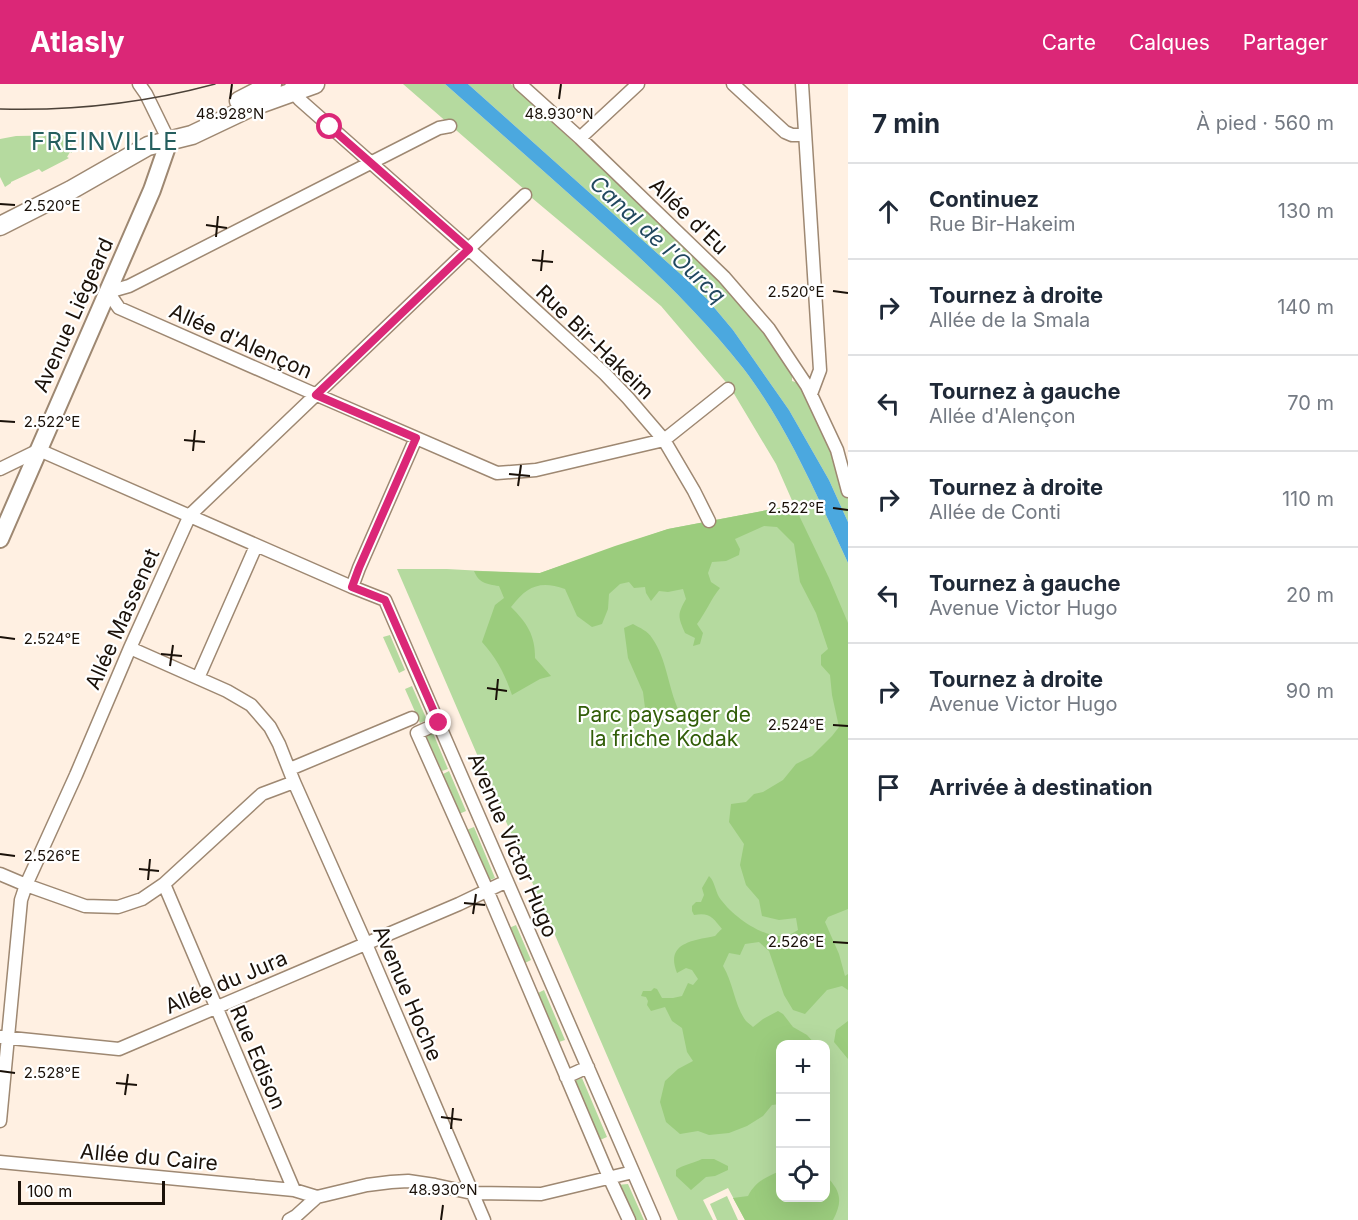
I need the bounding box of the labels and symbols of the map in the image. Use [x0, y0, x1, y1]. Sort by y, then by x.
text: 48.928°N [196, 104, 264, 123]
text: 48.930°N [524, 104, 594, 123]
route start [316, 113, 342, 139]
district label: FREINVILLE [31, 127, 179, 156]
water label: Canal de l'Ourcq [585, 170, 731, 308]
street label: Allée d'Eu [645, 173, 733, 259]
text: 2.520°E [24, 196, 80, 215]
street label: Avenue Liégeard [28, 234, 118, 396]
street label: Rue Bir-Hakeim [531, 280, 659, 404]
text: 2.520°E [768, 282, 824, 301]
street label: Allée d'Alençon [166, 298, 316, 384]
text: 2.522°E [24, 412, 80, 431]
text: 2.522°E [768, 498, 824, 517]
street label: Allée Massenet [80, 544, 164, 693]
text: 2.524°E [24, 629, 80, 648]
park label: Parc paysager de la friche Kodak [577, 702, 751, 751]
route end [425, 709, 451, 735]
text: 2.524°E [768, 715, 824, 734]
street label: Avenue Victor Hugo [463, 749, 563, 941]
text: 2.526°E [24, 846, 80, 865]
street label: Avenue Hoche [368, 922, 448, 1064]
text: 2.526°E [768, 932, 824, 951]
street label: Allée du Jura [161, 945, 291, 1019]
street label: Rue Edison [225, 1001, 291, 1113]
text: 2.528°E [24, 1063, 80, 1082]
street label: Allée du Caire [79, 1139, 219, 1175]
scale bar [18, 1178, 165, 1206]
text: 48.930°N [408, 1180, 478, 1199]

